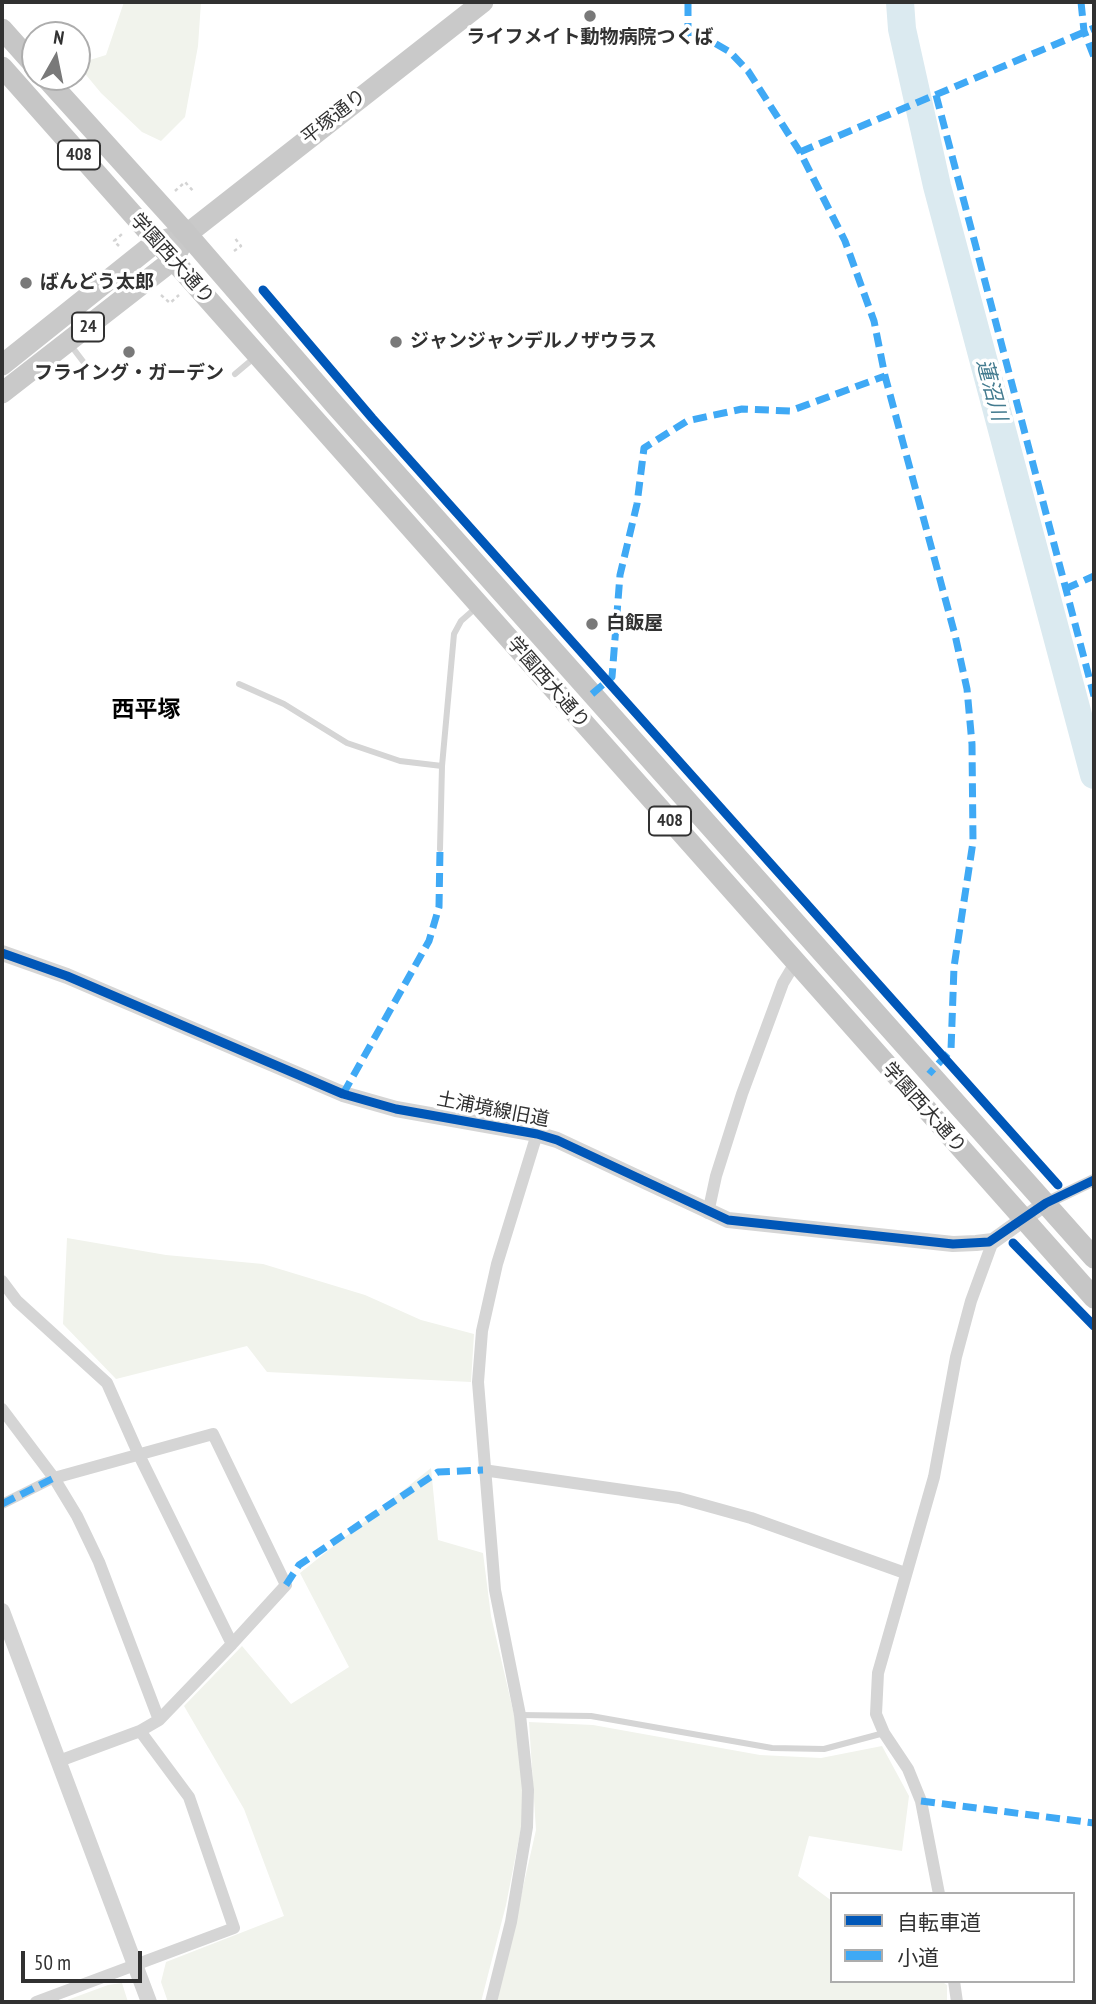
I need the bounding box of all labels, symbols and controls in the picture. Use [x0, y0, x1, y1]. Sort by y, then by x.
marker: ライフメイト動物病院つくば [582, 8, 598, 24]
north arrow [21, 21, 91, 91]
text: N [52, 25, 66, 50]
place label: ライフメイト動物病院つくば [467, 27, 713, 49]
street label: 平塚通り [297, 85, 371, 149]
road number: 408 [58, 140, 100, 170]
street label: 学園西大通り [125, 209, 219, 309]
place label: ばんどう太郎 [40, 272, 154, 294]
marker: ばんどう太郎 [18, 275, 34, 291]
road number: 24 [72, 312, 104, 342]
place label: ジャンジャンデルノザウラス [410, 331, 657, 353]
marker: ジャンジャンデルノザウラス [388, 334, 404, 350]
marker: フライング・ガーデン [121, 344, 137, 360]
water label: 蓮沼川 [971, 356, 1011, 424]
place label: フライング・ガーデン [34, 363, 224, 385]
place label: 白飯屋 [606, 613, 663, 635]
marker: 白飯屋 [584, 616, 600, 632]
street label: 学園西大通り [502, 633, 594, 733]
district label: 西平塚 [112, 696, 180, 724]
road number: 408 [649, 806, 691, 836]
street label: 学園西大通り [877, 1058, 971, 1158]
street label: 土浦境線旧道 [435, 1088, 551, 1132]
legend [830, 1892, 1075, 1983]
text: 自転車道 [897, 1909, 981, 1936]
scale bar [24, 1938, 145, 1982]
text: 小道 [897, 1944, 939, 1971]
text: 50 m [34, 1949, 71, 1976]

